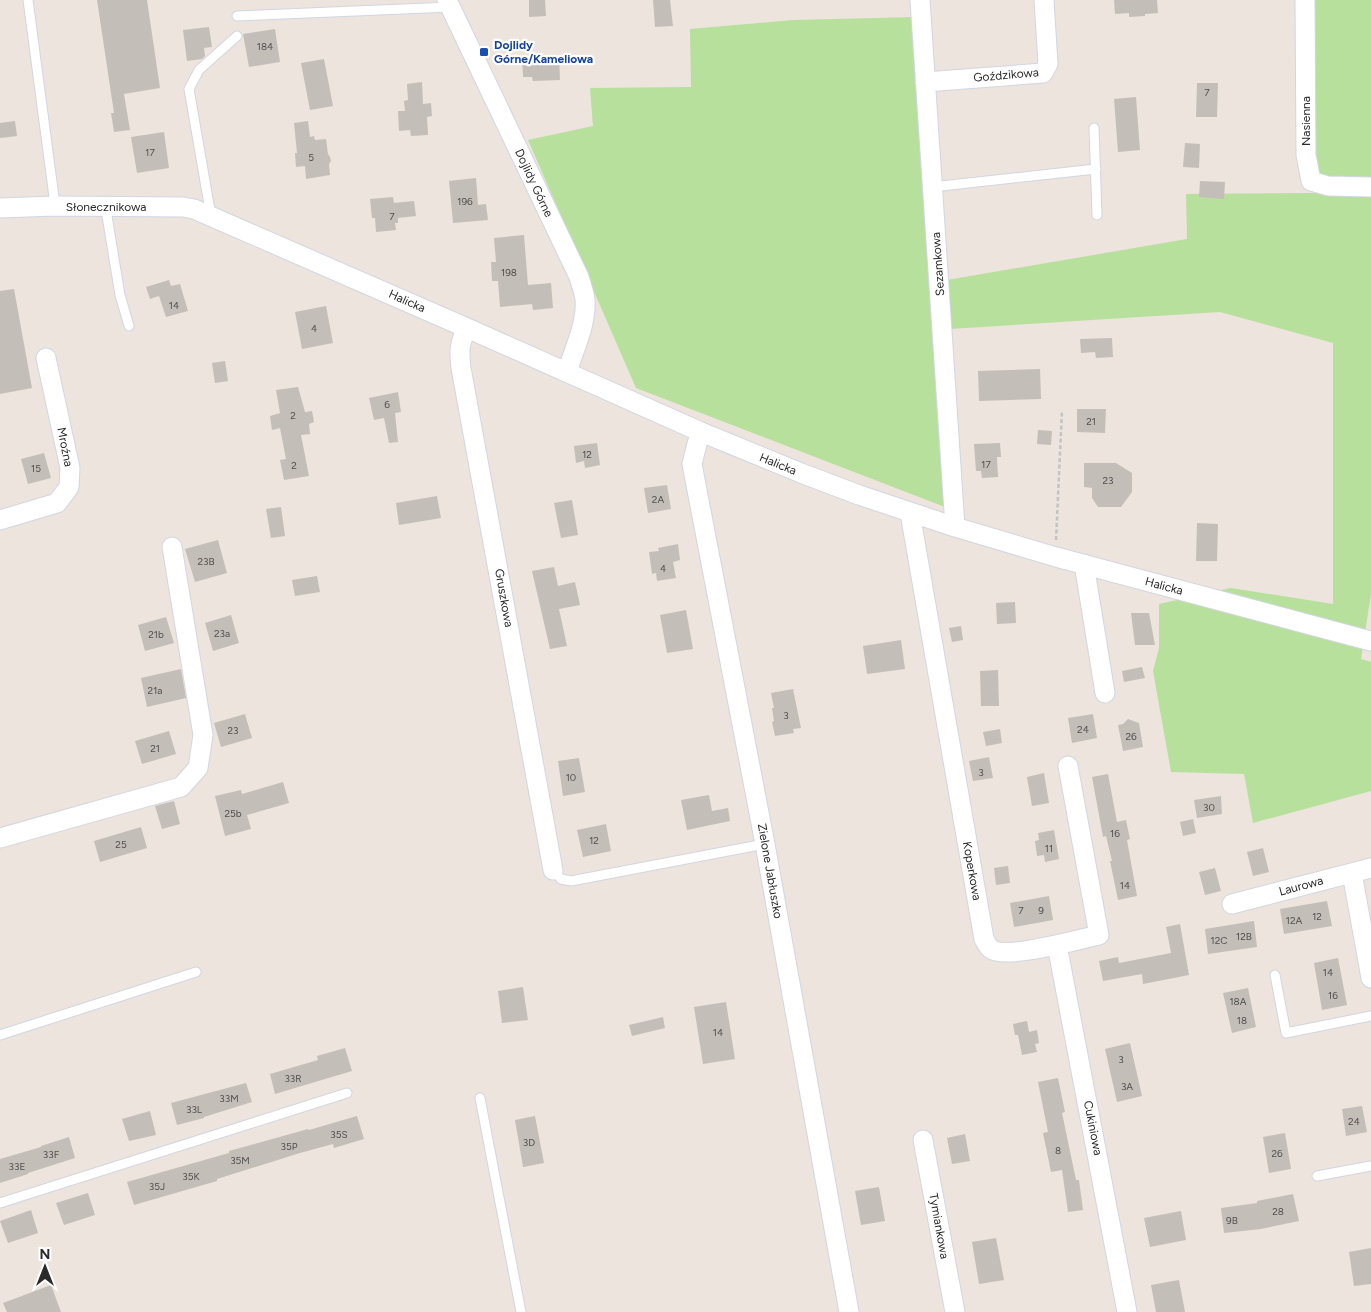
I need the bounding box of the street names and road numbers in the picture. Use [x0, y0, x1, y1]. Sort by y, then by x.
street label: Goździkowa [973, 65, 1039, 85]
street label: Nasienna [1299, 96, 1313, 146]
street label: Dojlidy Górne [512, 147, 556, 220]
street label: Słonecznikowa [66, 200, 146, 214]
street label: Sezamkowa [929, 232, 947, 296]
street label: Halicka [386, 287, 428, 315]
street label: Mroźna [54, 426, 76, 468]
street label: Halicka [757, 450, 799, 478]
street label: Gruszkowa [492, 568, 516, 628]
street label: Halicka [1143, 574, 1185, 598]
street label: Zielone Jabłuszko [755, 822, 785, 920]
street label: Koperkowa [960, 840, 984, 902]
street label: Laurowa [1277, 873, 1325, 899]
street label: Cukiniowa [1081, 1099, 1105, 1157]
street label: Tymiankowa [926, 1192, 952, 1260]

